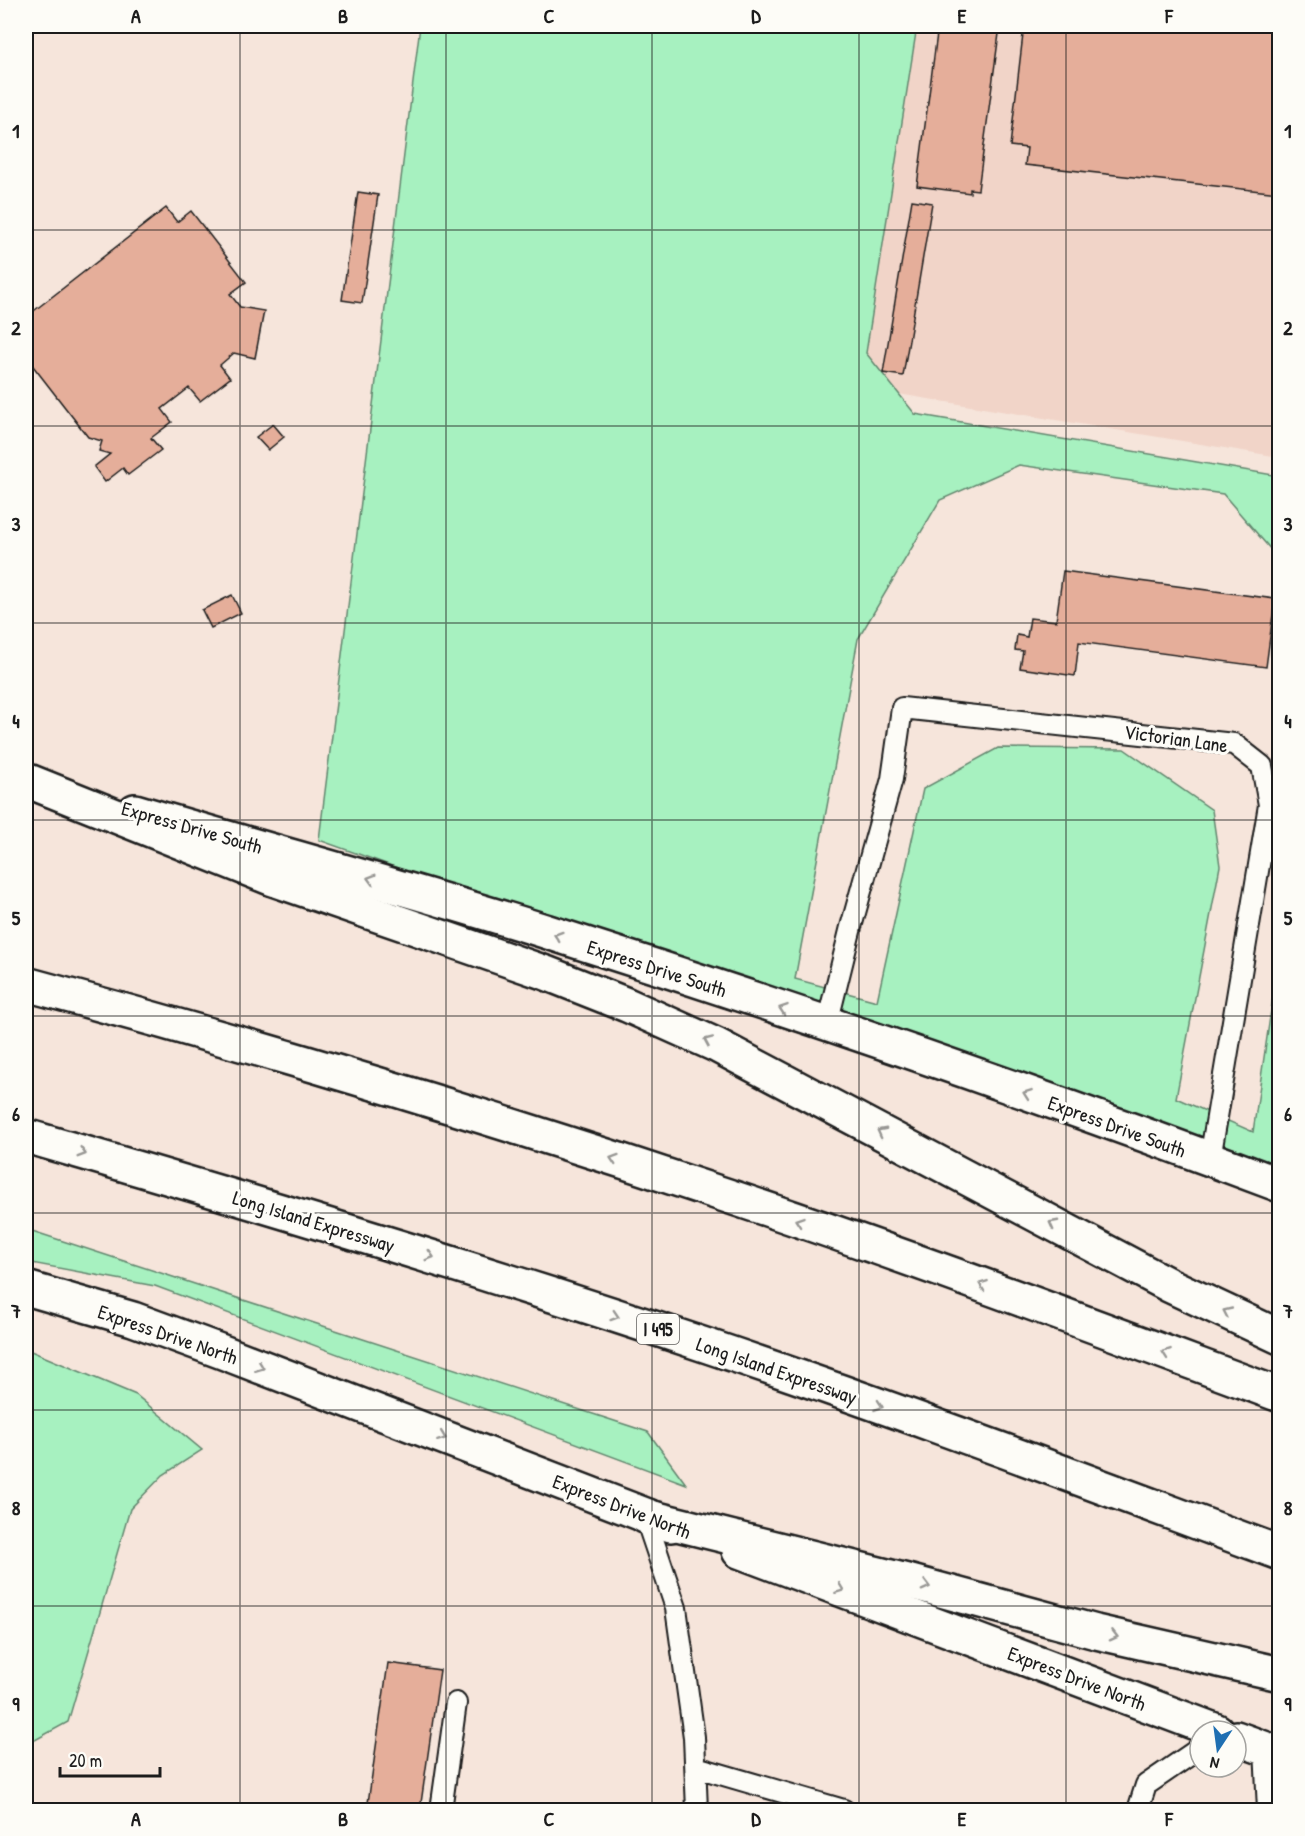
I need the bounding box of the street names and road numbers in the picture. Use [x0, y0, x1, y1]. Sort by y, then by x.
street label: Victorian Lane [1122, 717, 1230, 759]
street label: Express Drive South [119, 794, 265, 860]
street label: Express Drive South [584, 933, 730, 1003]
street label: Express Drive South [1044, 1089, 1190, 1163]
street label: Long Island Expressway [230, 1184, 398, 1258]
street label: Express Drive North [95, 1297, 241, 1371]
road number: I 495 [637, 1314, 679, 1344]
street label: Long Island Expressway [693, 1330, 861, 1410]
street label: Express Drive North [549, 1467, 695, 1545]
street label: Express Drive North [1004, 1639, 1150, 1717]

